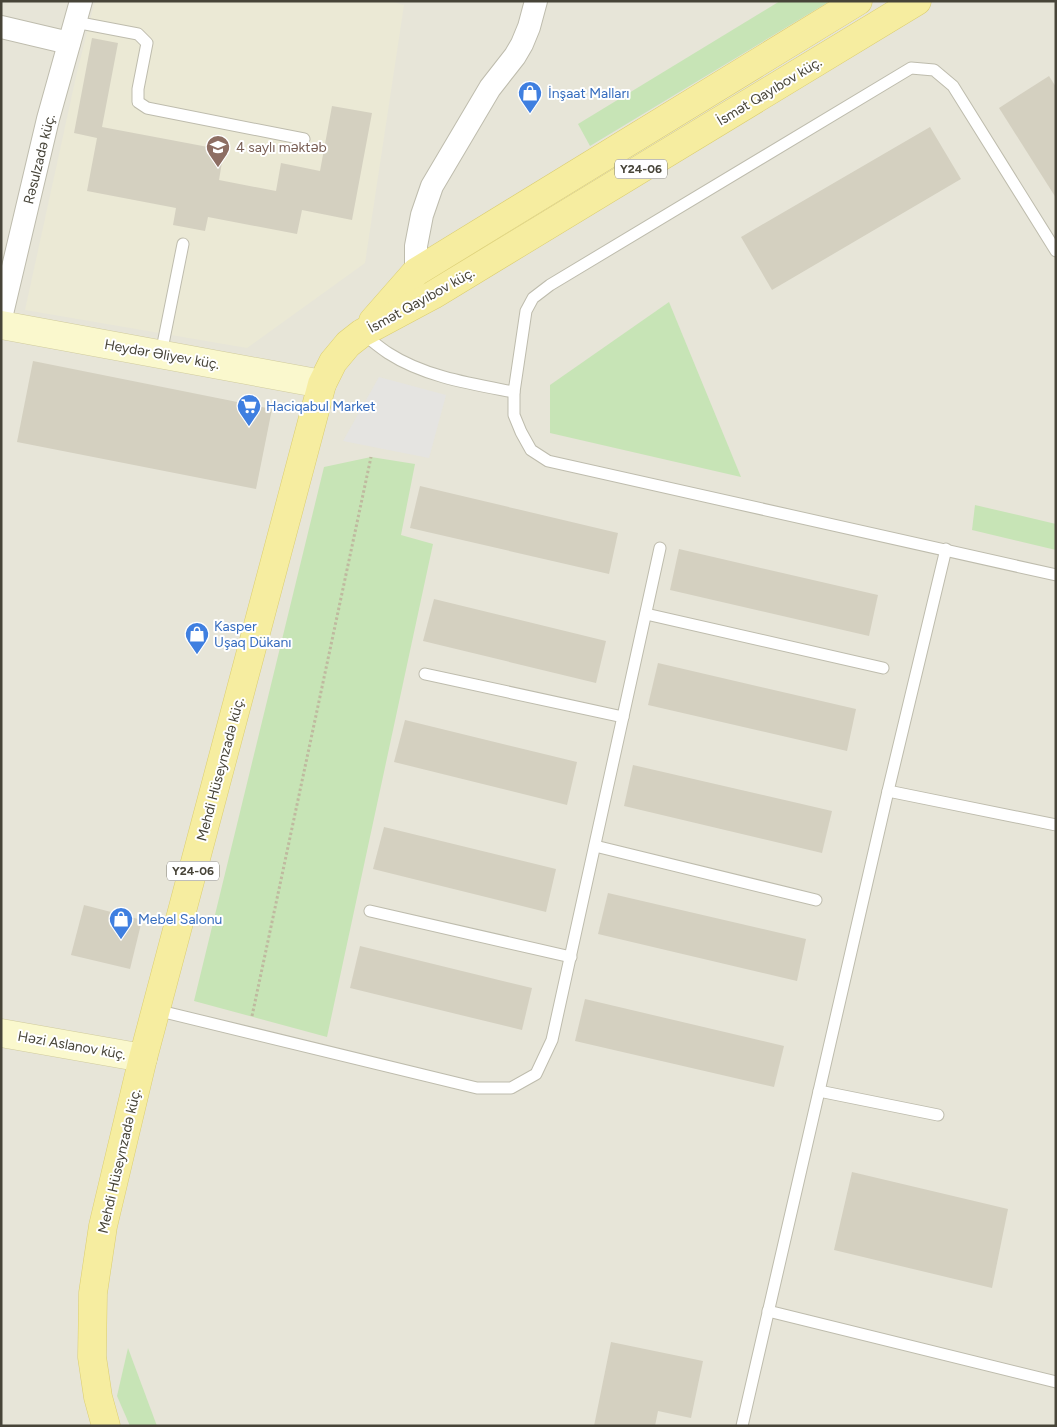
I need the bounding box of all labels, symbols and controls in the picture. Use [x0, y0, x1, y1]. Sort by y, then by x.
street label: İsmət Qayıbov küç. [714, 53, 825, 129]
shop icon: İnşaat Malları [517, 80, 543, 114]
place label: İnşaat Malları [548, 85, 629, 102]
street label: Rəsulzadə küç. [20, 112, 59, 206]
school or university icon: 4 saylı məktəb [205, 134, 231, 168]
place label: 4 saylı məktəb [236, 139, 327, 156]
road number: Y24-06 [615, 160, 667, 178]
street label: İsmət Qayıbov küç. [365, 264, 478, 337]
street label: Heydər Əliyev küç. [103, 336, 221, 373]
supermarket icon: Haciqabul Market [236, 393, 262, 427]
place label: Haciqabul Market [266, 398, 376, 415]
place label: Kasper Uşaq Dükanı [214, 618, 291, 651]
shop icon: Kasper Uşaq Dükanı [184, 621, 210, 655]
street label: Mehdi Hüseynzadə küç. [193, 695, 248, 843]
road number: Y24-06 [167, 861, 219, 880]
shop icon: Mebel Salonu [108, 906, 134, 940]
place label: Mebel Salonu [138, 911, 222, 928]
street label: Həzi Aslanov küç. [16, 1028, 127, 1063]
street label: Mehdi Hüseynzadə küç. [95, 1087, 144, 1235]

